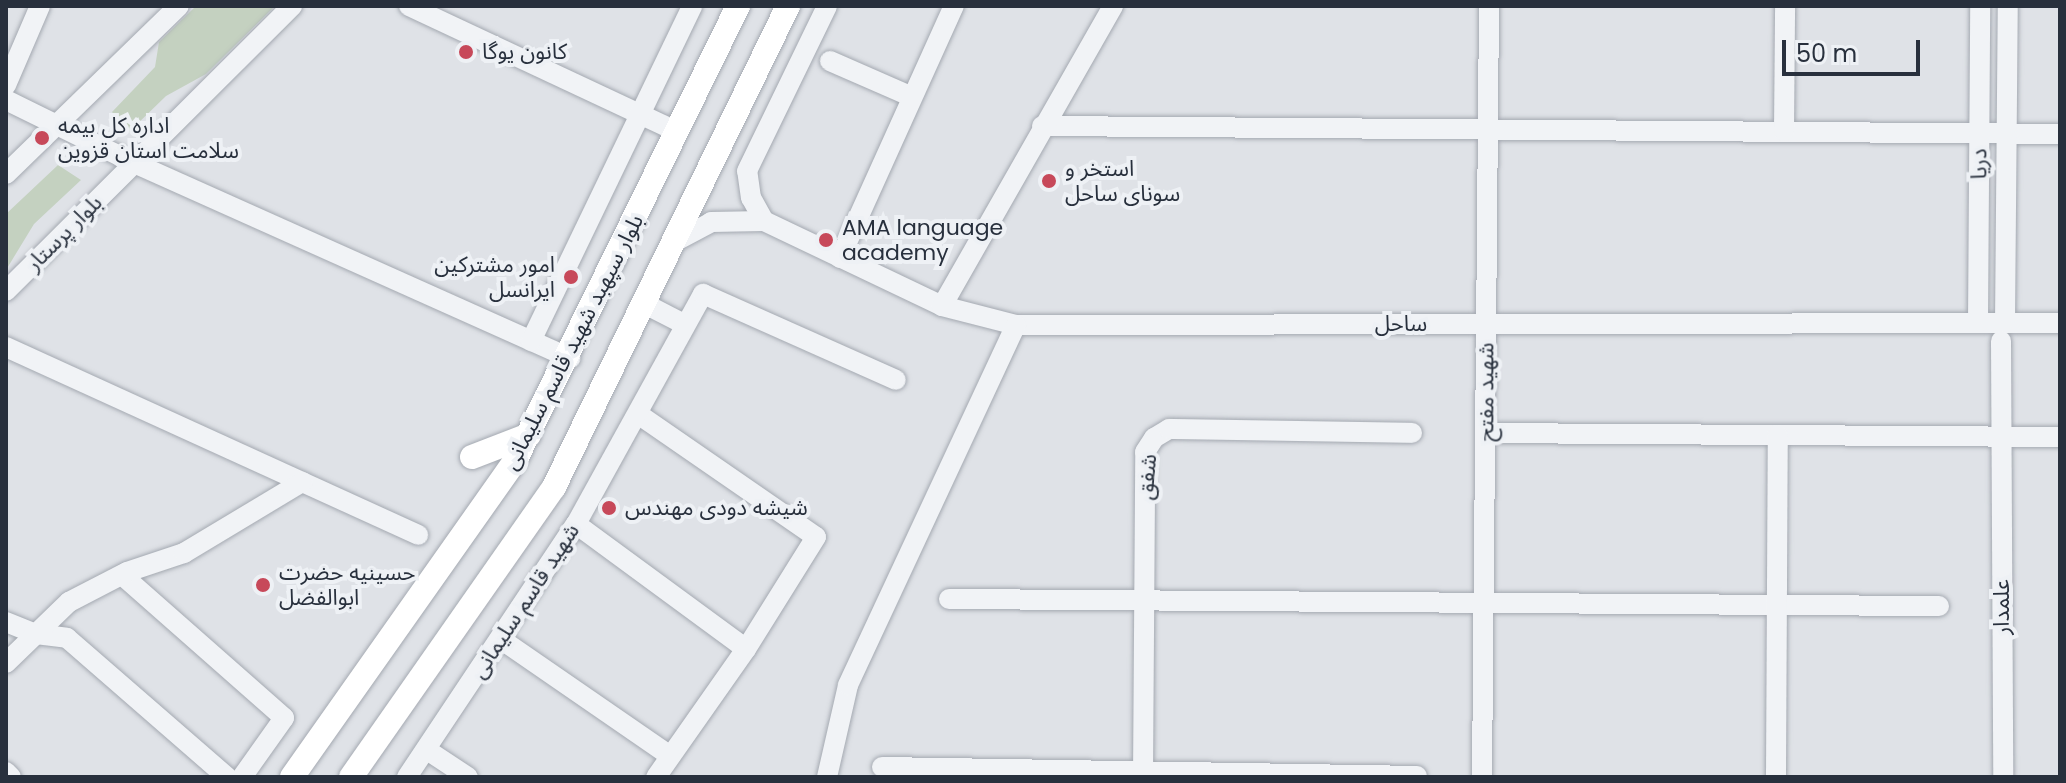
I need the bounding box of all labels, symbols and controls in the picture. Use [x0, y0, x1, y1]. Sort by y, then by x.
scale bar [1786, 24, 1924, 74]
text: 50 m [1796, 37, 1857, 70]
place label: کانون یوگا [482, 39, 567, 65]
marker: کانون یوگا [457, 43, 475, 61]
place label: اداره کل بیمه سلامت استان قزوین [58, 112, 239, 164]
marker: اداره کل بیمه سلامت استان قزوین [33, 129, 51, 147]
street label: دریا [1966, 149, 1992, 179]
place label: استخر و سونای ساحل [1065, 155, 1180, 206]
marker: استخر و سونای ساحل [1040, 172, 1058, 190]
street label: بلوار پرستار [20, 189, 108, 277]
street label: بلوار سپهبد شهید قاسم سلیمانی [497, 210, 649, 474]
place label: AMA language academy [842, 214, 1003, 266]
marker: AMA language academy [817, 231, 835, 249]
place label: امور مشترکین ایرانسل [434, 251, 555, 302]
marker: امور مشترکین ایرانسل [562, 268, 580, 286]
street label: ساحل [1375, 311, 1427, 337]
street label: شهید مفتح [1473, 342, 1499, 442]
street label: شفق [1132, 453, 1162, 501]
place label: شیشه دودی مهندس [625, 495, 808, 521]
marker: شیشه دودی مهندس [600, 499, 618, 517]
street label: شهید قاسم سلیمانی [465, 519, 585, 683]
place label: حسینیه حضرت ابوالفضل [279, 559, 416, 610]
marker: حسینیه حضرت ابوالفضل [254, 576, 272, 594]
street label: علمدار [1989, 579, 2015, 635]

